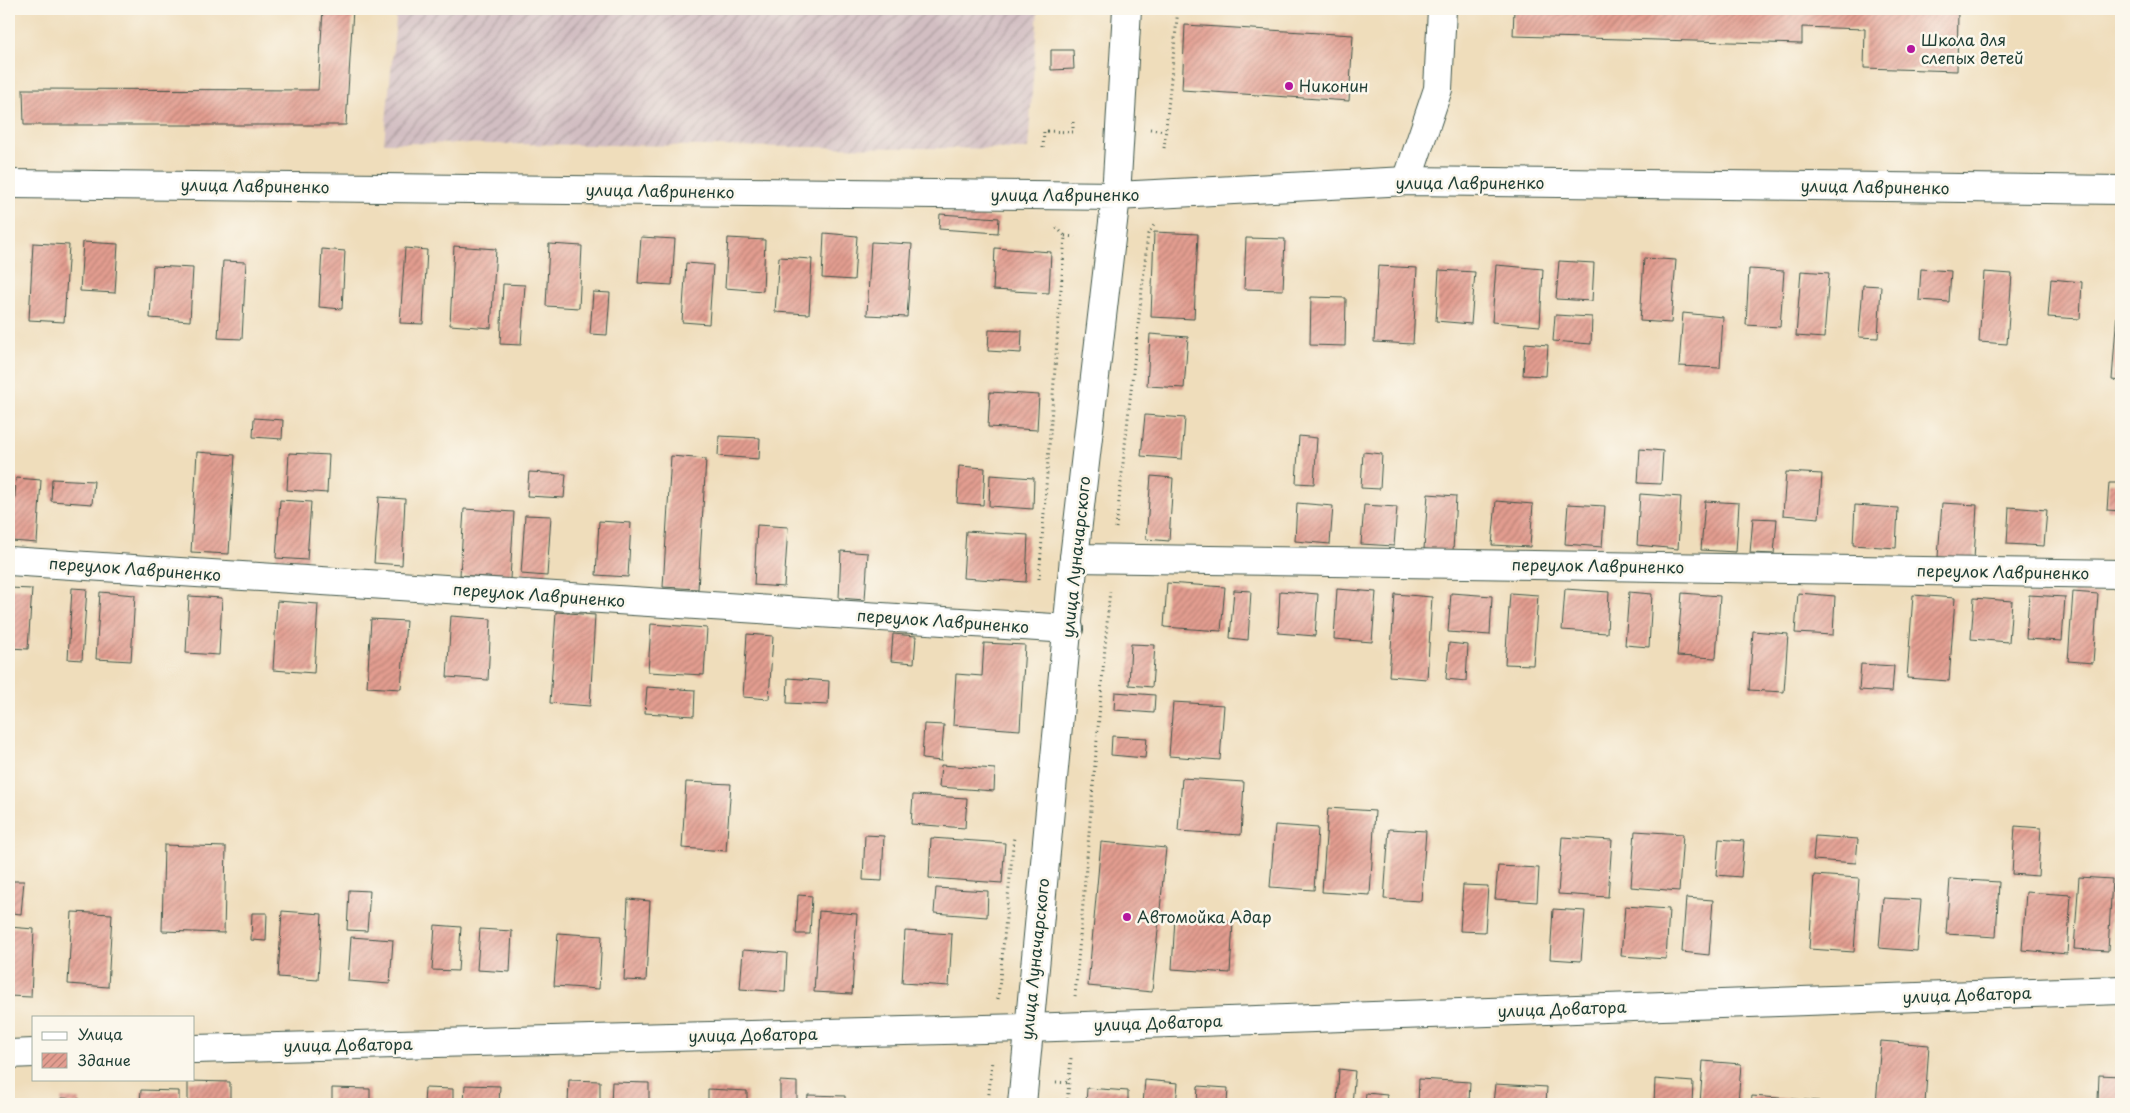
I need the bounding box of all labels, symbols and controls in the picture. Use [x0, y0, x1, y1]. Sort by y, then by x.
place label: Школа для слепых детей [1921, 27, 2024, 69]
marker: Школа для слепых детей [1905, 43, 1917, 55]
place label: Никонин [1299, 73, 1369, 97]
marker: Никонин [1283, 80, 1295, 92]
street label: улица Лавриненко [1396, 170, 1545, 194]
street label: улица Лавриненко [180, 172, 330, 198]
street label: улица Лавриненко [1800, 173, 1950, 199]
street label: улица Лавриненко [585, 177, 735, 203]
street label: улица Лавриненко [991, 182, 1140, 206]
street label: улица Луначарского [1055, 475, 1095, 639]
street label: переулок Лавриненко [48, 550, 222, 586]
street label: переулок Лавриненко [1512, 551, 1685, 579]
street label: переулок Лавриненко [1917, 557, 2090, 585]
street label: переулок Лавриненко [452, 576, 626, 612]
street label: переулок Лавриненко [856, 602, 1030, 638]
street label: улица Луначарского [1014, 877, 1054, 1041]
place label: Автомойка Адар [1137, 904, 1272, 928]
marker: Автомойка Адар [1121, 911, 1133, 923]
street label: улица Доватора [1902, 980, 2032, 1008]
street label: улица Доватора [1497, 994, 1627, 1022]
street label: улица Доватора [1093, 1008, 1223, 1036]
legend [32, 1016, 195, 1080]
street label: улица Доватора [688, 1021, 818, 1047]
text: Улица [78, 1022, 123, 1045]
street label: улица Доватора [283, 1031, 413, 1057]
text: Здание [78, 1048, 131, 1071]

